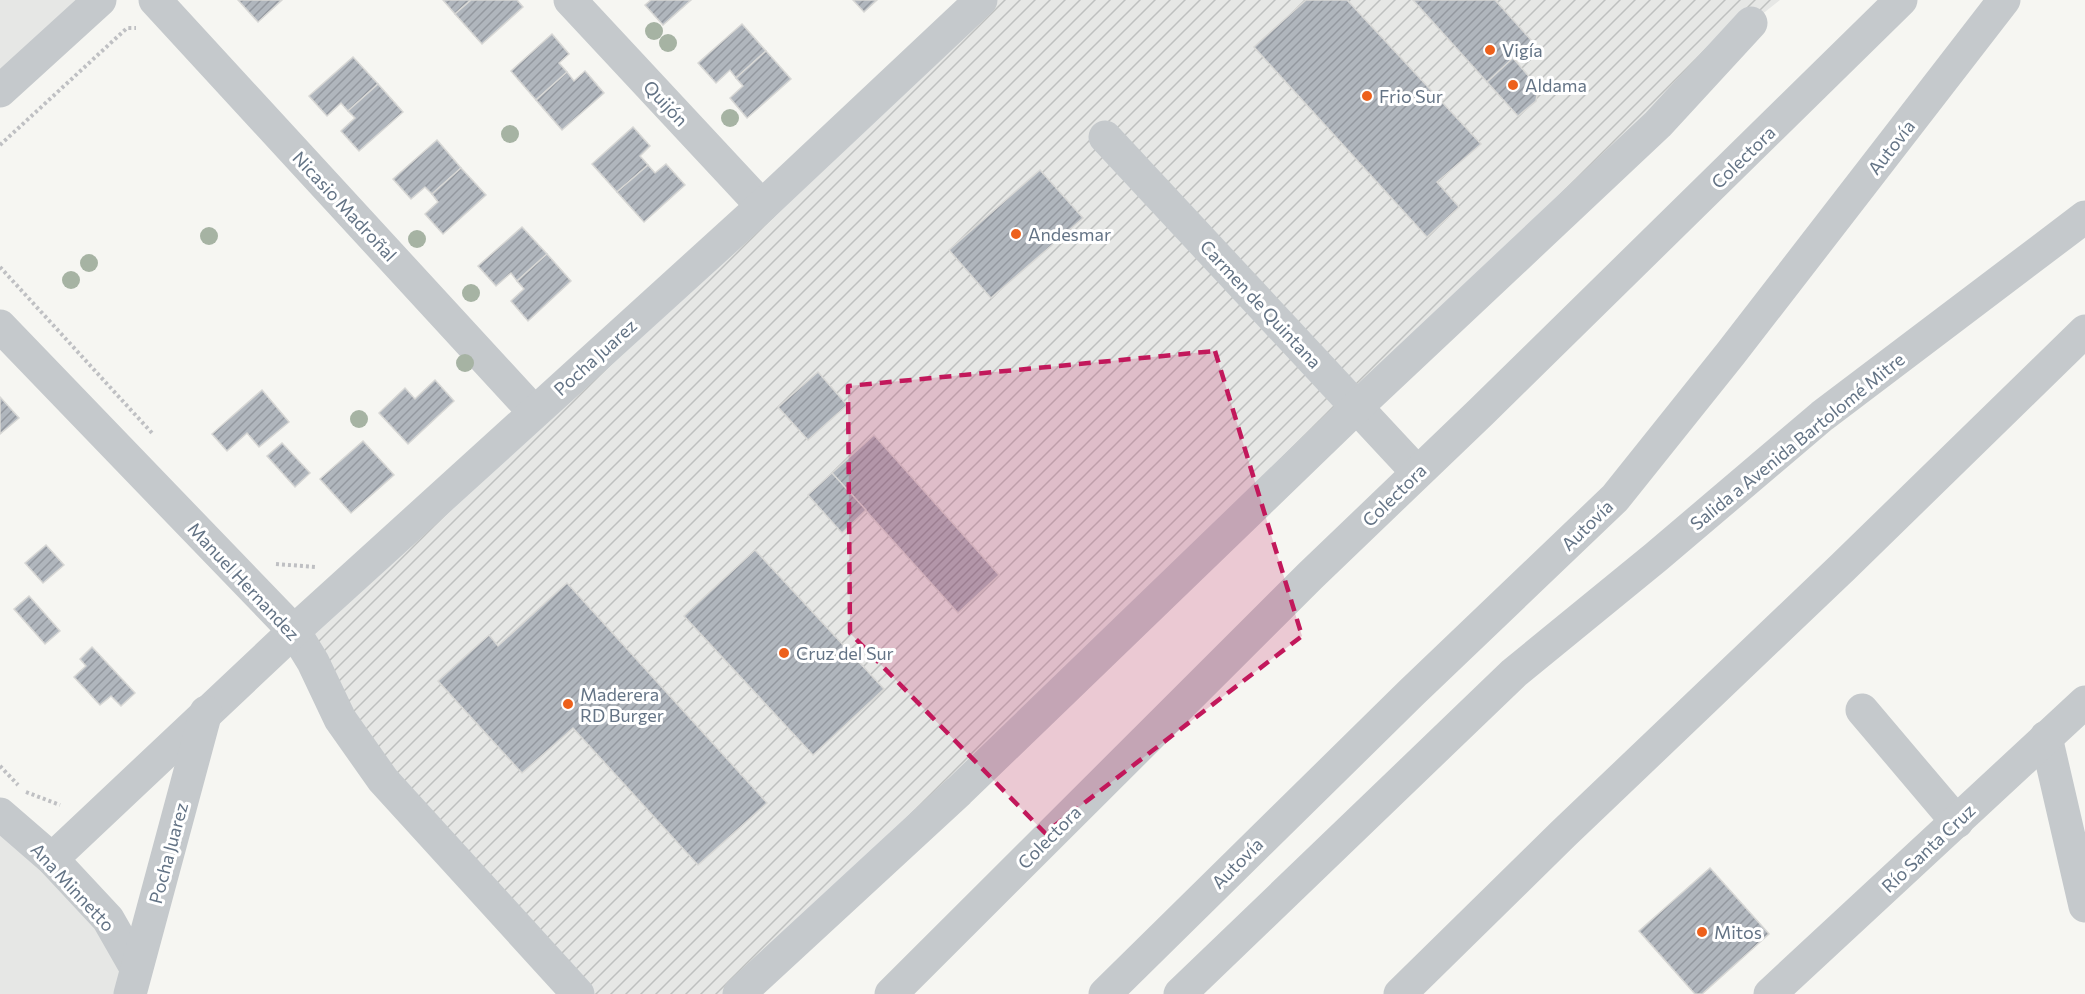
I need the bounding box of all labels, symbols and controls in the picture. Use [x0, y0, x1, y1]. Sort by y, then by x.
place label: Vigía [1502, 39, 1543, 61]
marker: Vigía [1483, 43, 1497, 57]
place label: Aldama [1525, 74, 1587, 96]
street label: Quijón [639, 75, 693, 131]
marker: Aldama [1506, 78, 1520, 92]
place label: Frio Sur [1379, 85, 1443, 107]
marker: Frio Sur [1360, 89, 1374, 103]
street label: Autovía [1863, 115, 1919, 179]
street label: Colectora [1706, 121, 1780, 193]
street label: Nicasio Madroñal [288, 146, 402, 266]
place label: Andesmar [1028, 223, 1111, 245]
marker: Andesmar [1009, 227, 1023, 241]
street label: Carmen de Quintana [1196, 235, 1326, 373]
street label: Pocha Juarez [549, 314, 641, 400]
street label: Salida a Avenida Bartolomé Mitre [1685, 348, 1909, 534]
street label: Colectora [1357, 459, 1431, 531]
street label: Autovía [1557, 495, 1617, 555]
street label: Manuel Hernandez [184, 517, 304, 645]
place label: Cruz del Sur [796, 642, 894, 664]
marker: Cruz del Sur [777, 646, 791, 660]
place label: Maderera RD Burger [580, 683, 664, 726]
marker: Maderera RD Burger [561, 697, 575, 711]
street label: Río Santa Cruz [1877, 799, 1979, 897]
street label: Pocha Juarez [144, 800, 192, 906]
street label: Colectora [1013, 801, 1085, 873]
street label: Autovía [1207, 833, 1267, 893]
street label: Ana Minnetto [26, 838, 120, 936]
place label: Mitos [1714, 921, 1762, 943]
marker: Mitos [1695, 925, 1709, 939]

